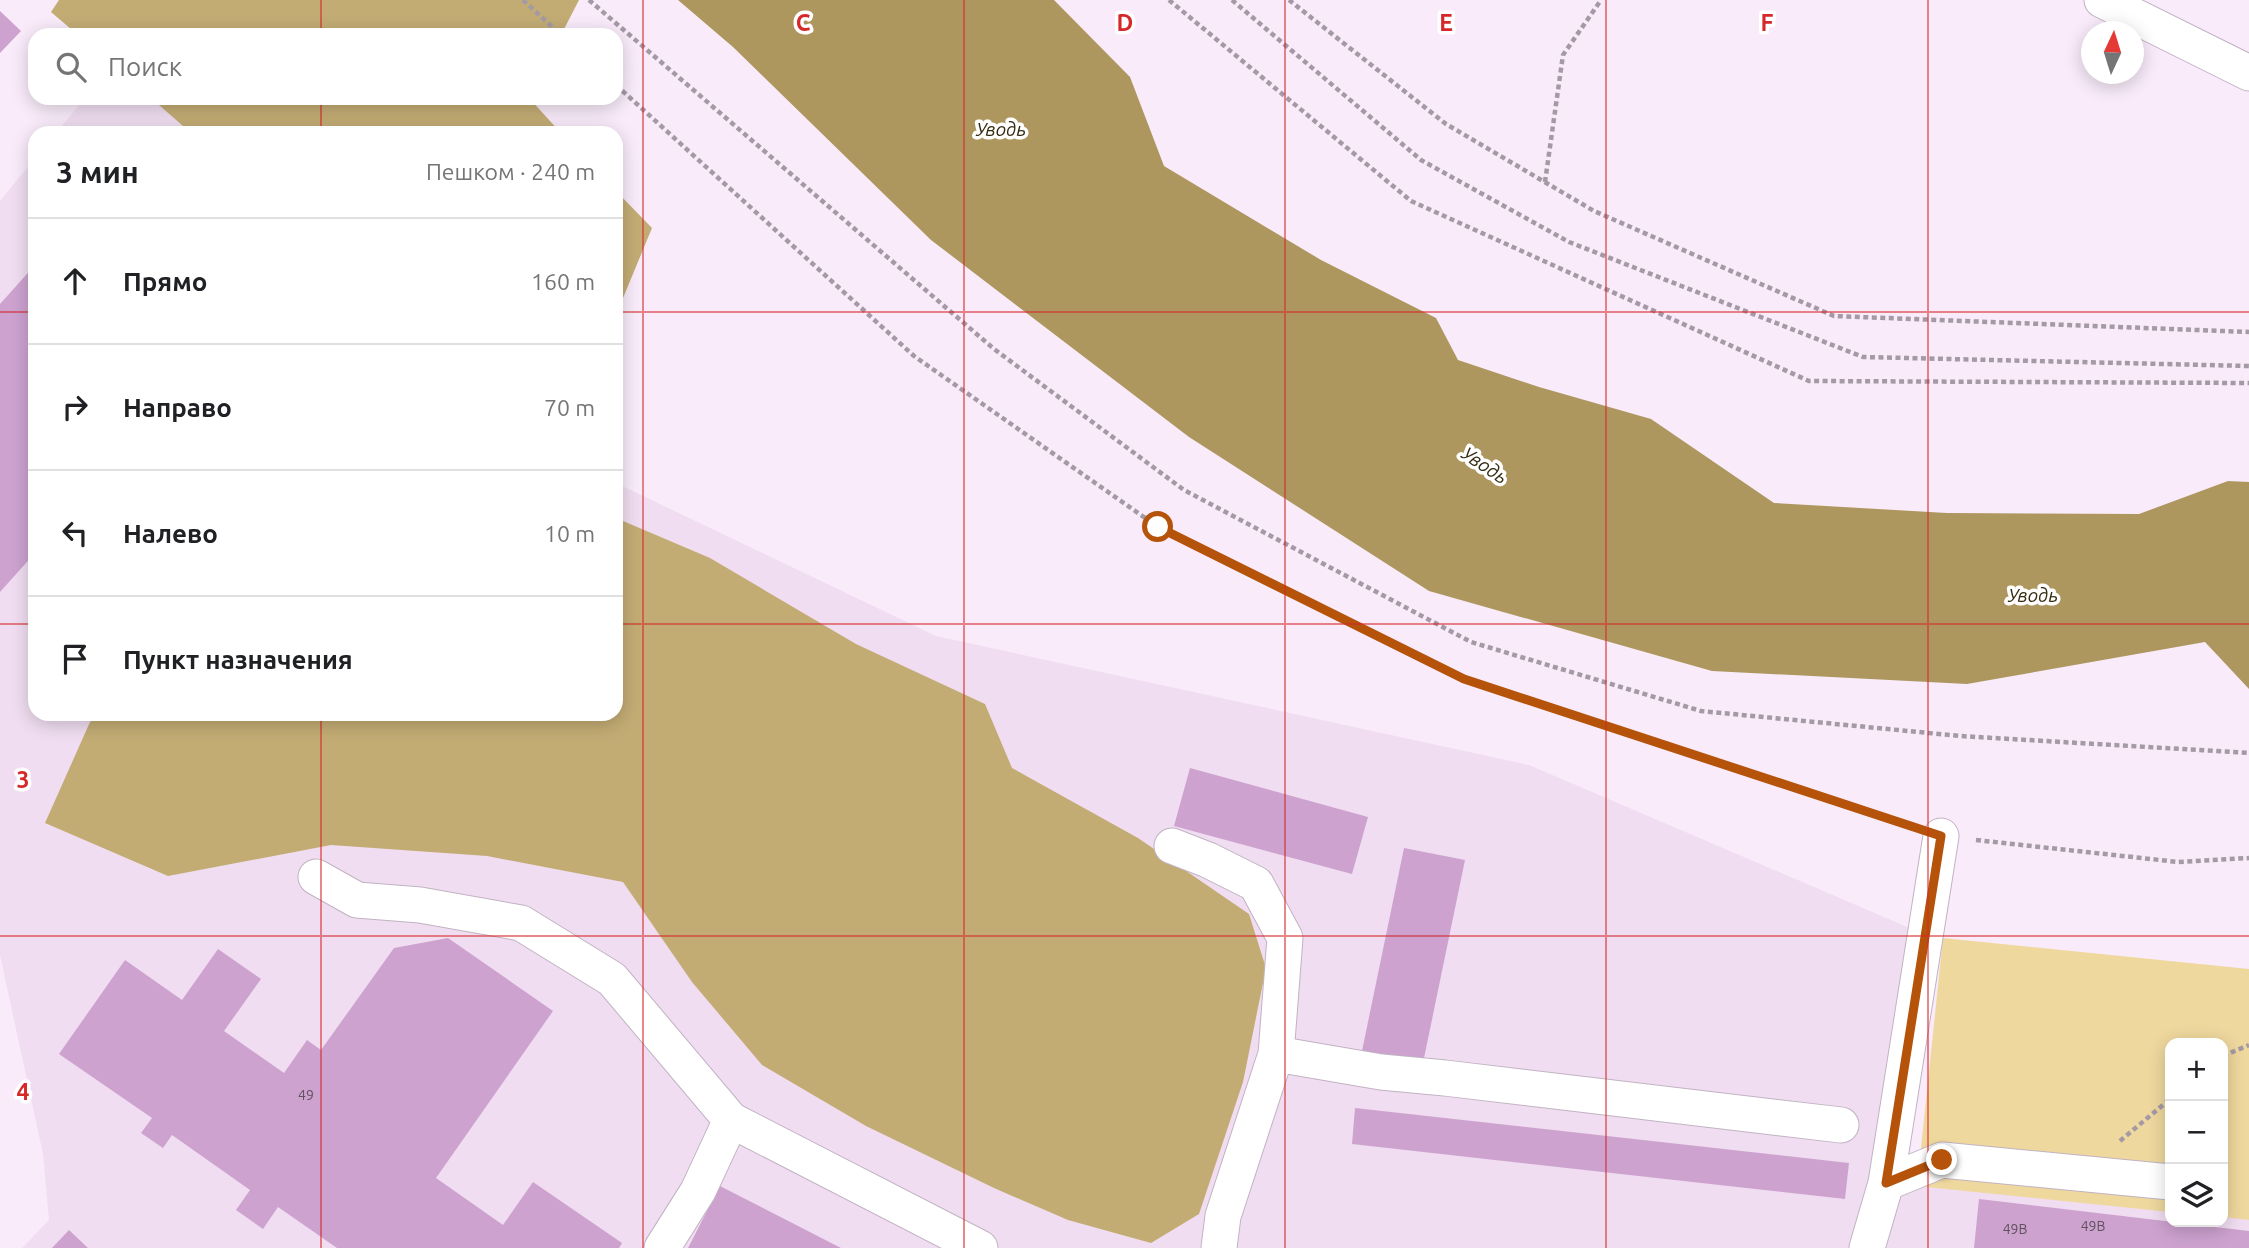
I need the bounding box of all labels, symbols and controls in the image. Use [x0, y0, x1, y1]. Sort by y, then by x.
text: C [796, 10, 811, 35]
text: D [1117, 10, 1133, 35]
text: E [1439, 10, 1453, 35]
text: F [1761, 10, 1774, 35]
north arrow [2081, 21, 2144, 84]
search box [28, 28, 623, 105]
icon: search [52, 48, 90, 86]
text: Поиск [108, 52, 182, 81]
water label: Уводь [975, 118, 1026, 140]
text: 3 мин [56, 155, 139, 189]
text: Пешком · 240 m [426, 159, 595, 184]
icon: ahead [56, 262, 94, 300]
text: Прямо [123, 267, 207, 296]
text: 160 m [531, 269, 595, 294]
icon: right [56, 388, 94, 426]
text: Направо [123, 393, 232, 422]
text: 70 m [544, 395, 595, 420]
water label: Уводь [1457, 441, 1512, 488]
route start [1142, 511, 1173, 542]
icon: left [56, 514, 94, 552]
text: Налево [123, 519, 218, 548]
text: 10 m [544, 521, 595, 546]
water label: Уводь [2007, 584, 2058, 606]
icon: arrive [56, 640, 94, 678]
text: Пункт назначения [123, 645, 353, 674]
text: 3 [17, 767, 29, 792]
map controls [2165, 1038, 2228, 1227]
button: + [2165, 1038, 2228, 1101]
text: 4 [17, 1079, 30, 1104]
house number: 49 [298, 1087, 314, 1103]
button: − [2165, 1101, 2228, 1164]
route end [1926, 1144, 1957, 1175]
button: layers [2165, 1164, 2228, 1227]
house number: 49В [2081, 1218, 2105, 1234]
house number: 49В [2003, 1221, 2027, 1237]

